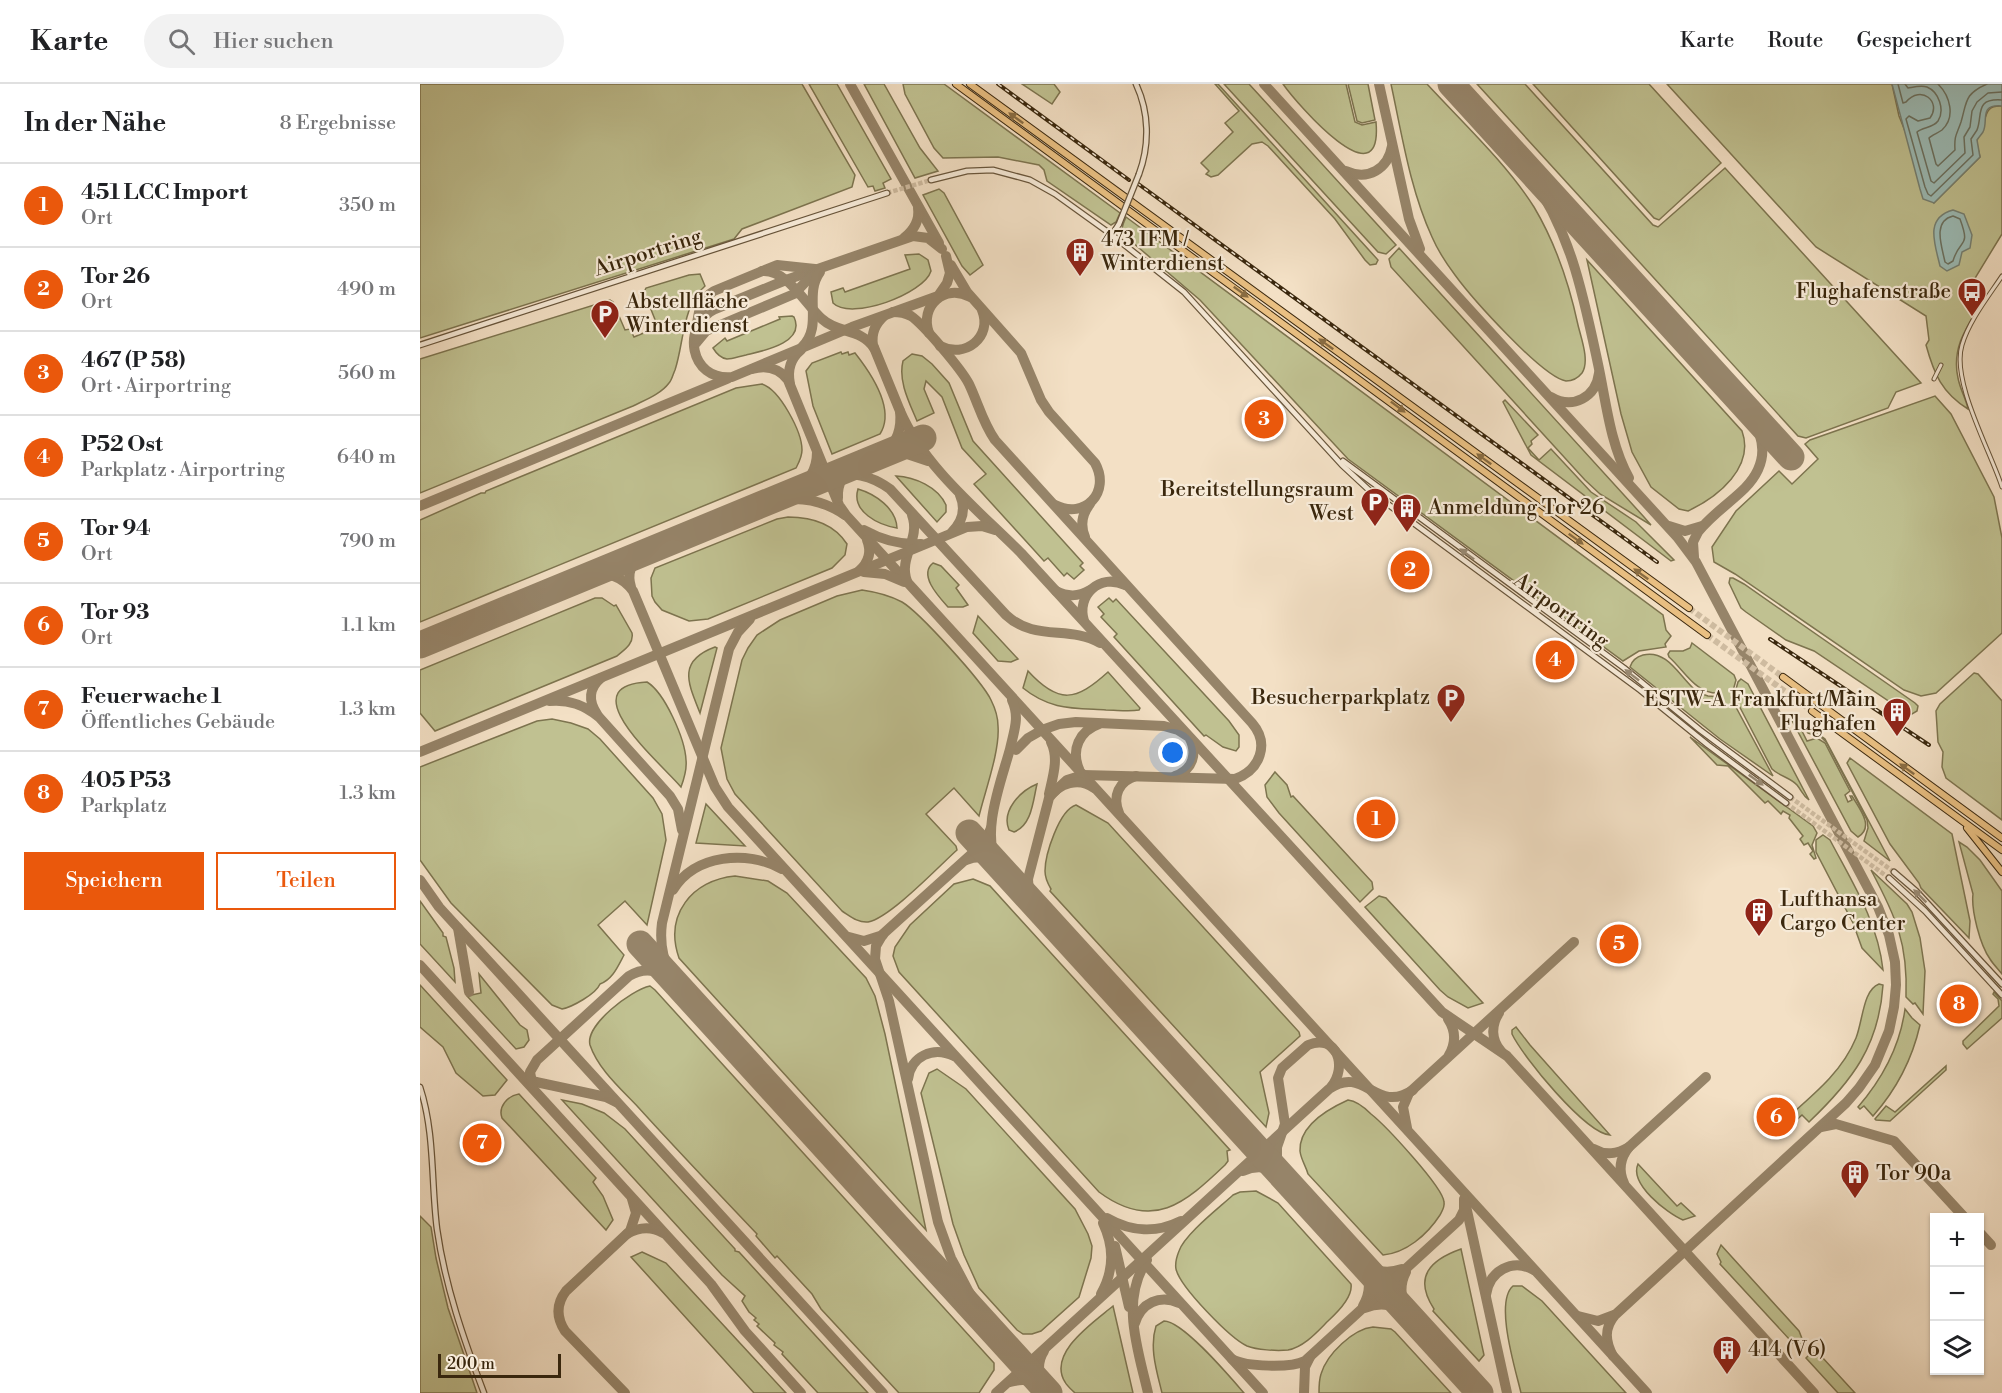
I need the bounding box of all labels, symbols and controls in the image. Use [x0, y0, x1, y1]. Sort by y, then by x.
search box [144, 14, 564, 68]
text: Karte [30, 24, 108, 59]
icon: search [165, 25, 198, 58]
text: Hier suchen [213, 28, 334, 55]
text: Karte [1680, 28, 1734, 54]
text: Route [1767, 28, 1823, 54]
text: Gespeichert [1856, 28, 1972, 54]
text: In der Nähe [24, 107, 166, 139]
text: 8 Ergebnisse [280, 111, 396, 136]
one-way arrow [1008, 112, 1024, 124]
text: 451 LCC Import [81, 179, 248, 206]
text: 1 [39, 193, 48, 218]
text: 350 m [339, 193, 396, 218]
text: Ort [81, 206, 113, 231]
street label: Airportring [590, 223, 705, 283]
place label: 473 IFM / Winterdienst [1100, 227, 1225, 277]
building icon: 473 IFM / Winterdienst [1064, 236, 1096, 278]
text: Tor 26 [81, 263, 150, 290]
bus stop icon: Flughafenstraße [1956, 276, 1988, 318]
text: 2 [37, 277, 50, 302]
text: 490 m [337, 277, 396, 302]
place label: Flughafenstraße [1796, 279, 1951, 305]
one-way arrow [1232, 286, 1248, 298]
place label: Abstellfläche Winterdienst [625, 289, 750, 339]
text: Ort [81, 290, 113, 315]
parking icon: Abstellfläche Winterdienst [589, 298, 621, 340]
one-way arrow [1319, 338, 1335, 350]
text: 467 (P 58) [81, 347, 185, 374]
text: 3 [37, 361, 50, 386]
text: 560 m [338, 361, 396, 386]
text: Ort · Airportring [81, 374, 231, 399]
pin: 3 [1244, 396, 1284, 442]
one-way arrow [1390, 401, 1406, 413]
text: P52 Ost [81, 431, 163, 458]
text: 4 [37, 445, 50, 470]
text: 640 m [337, 445, 396, 470]
one-way arrow [1476, 453, 1492, 465]
text: Parkplatz · Airportring [81, 458, 285, 483]
place label: Bereitstellungsraum West [1160, 477, 1355, 527]
parking icon: Bereitstellungsraum West [1359, 486, 1391, 528]
building icon: Anmeldung Tor 26 [1391, 492, 1423, 534]
place label: Anmeldung Tor 26 [1427, 495, 1605, 521]
text: Tor 94 [81, 515, 151, 542]
text: 5 [37, 529, 50, 554]
text: 790 m [339, 529, 396, 554]
one-way arrow [1568, 533, 1584, 545]
text: Ort [81, 542, 113, 567]
pin: 2 [1390, 548, 1430, 592]
one-way arrow [1459, 548, 1475, 560]
street label: Airportring [1507, 567, 1614, 654]
one-way arrow [1634, 568, 1650, 580]
text: Tor 93 [81, 599, 150, 626]
text: 6 [37, 613, 50, 638]
text: 1.1 km [342, 613, 396, 638]
text: Ort [81, 626, 113, 651]
pin: 4 [1536, 638, 1574, 682]
one-way arrow [1624, 669, 1639, 681]
parking icon: Besucherparkplatz [1435, 682, 1467, 724]
text: Feuerwache 1 [81, 683, 222, 710]
place label: Besucherparkplatz [1250, 685, 1430, 711]
place label: ESTW-A Frankfurt/Main Flughafen [1644, 687, 1876, 737]
building icon: ESTW-A Frankfurt/Main Flughafen [1881, 696, 1913, 738]
text: 7 [38, 697, 49, 722]
text: 1.3 km [339, 697, 396, 722]
text: Öffentliches Gebäude [81, 710, 275, 735]
your location [1158, 738, 1187, 767]
one-way arrow [1900, 763, 1915, 775]
text: 405 P53 [81, 767, 171, 794]
one-way arrow [1748, 774, 1764, 786]
text: 8 [37, 781, 50, 806]
text: 1.3 km [339, 781, 396, 806]
text: Parkplatz [81, 794, 167, 819]
pin: 1 [1356, 796, 1396, 842]
button: Speichern [24, 852, 204, 910]
button: Teilen [216, 852, 396, 910]
place label: Lufthansa Cargo Center [1780, 887, 1905, 937]
one-way arrow [1914, 889, 1928, 903]
building icon: Lufthansa Cargo Center [1743, 896, 1775, 938]
pin: 5 [1600, 922, 1638, 966]
pin: 8 [1940, 982, 1978, 1026]
pin: 6 [1756, 1094, 1796, 1140]
pin: 7 [462, 1120, 502, 1166]
building icon: Tor 90a [1839, 1158, 1871, 1200]
place label: Tor 90a [1876, 1161, 1952, 1187]
map controls [1930, 1213, 1984, 1375]
button: + [1930, 1213, 1984, 1267]
button: − [1930, 1267, 1984, 1321]
button: layers [1930, 1321, 1984, 1375]
building icon: 414 (V6) [1711, 1334, 1743, 1376]
place label: 414 (V6) [1748, 1337, 1826, 1363]
scale bar [438, 1351, 561, 1378]
text: 200 m [447, 1354, 495, 1374]

